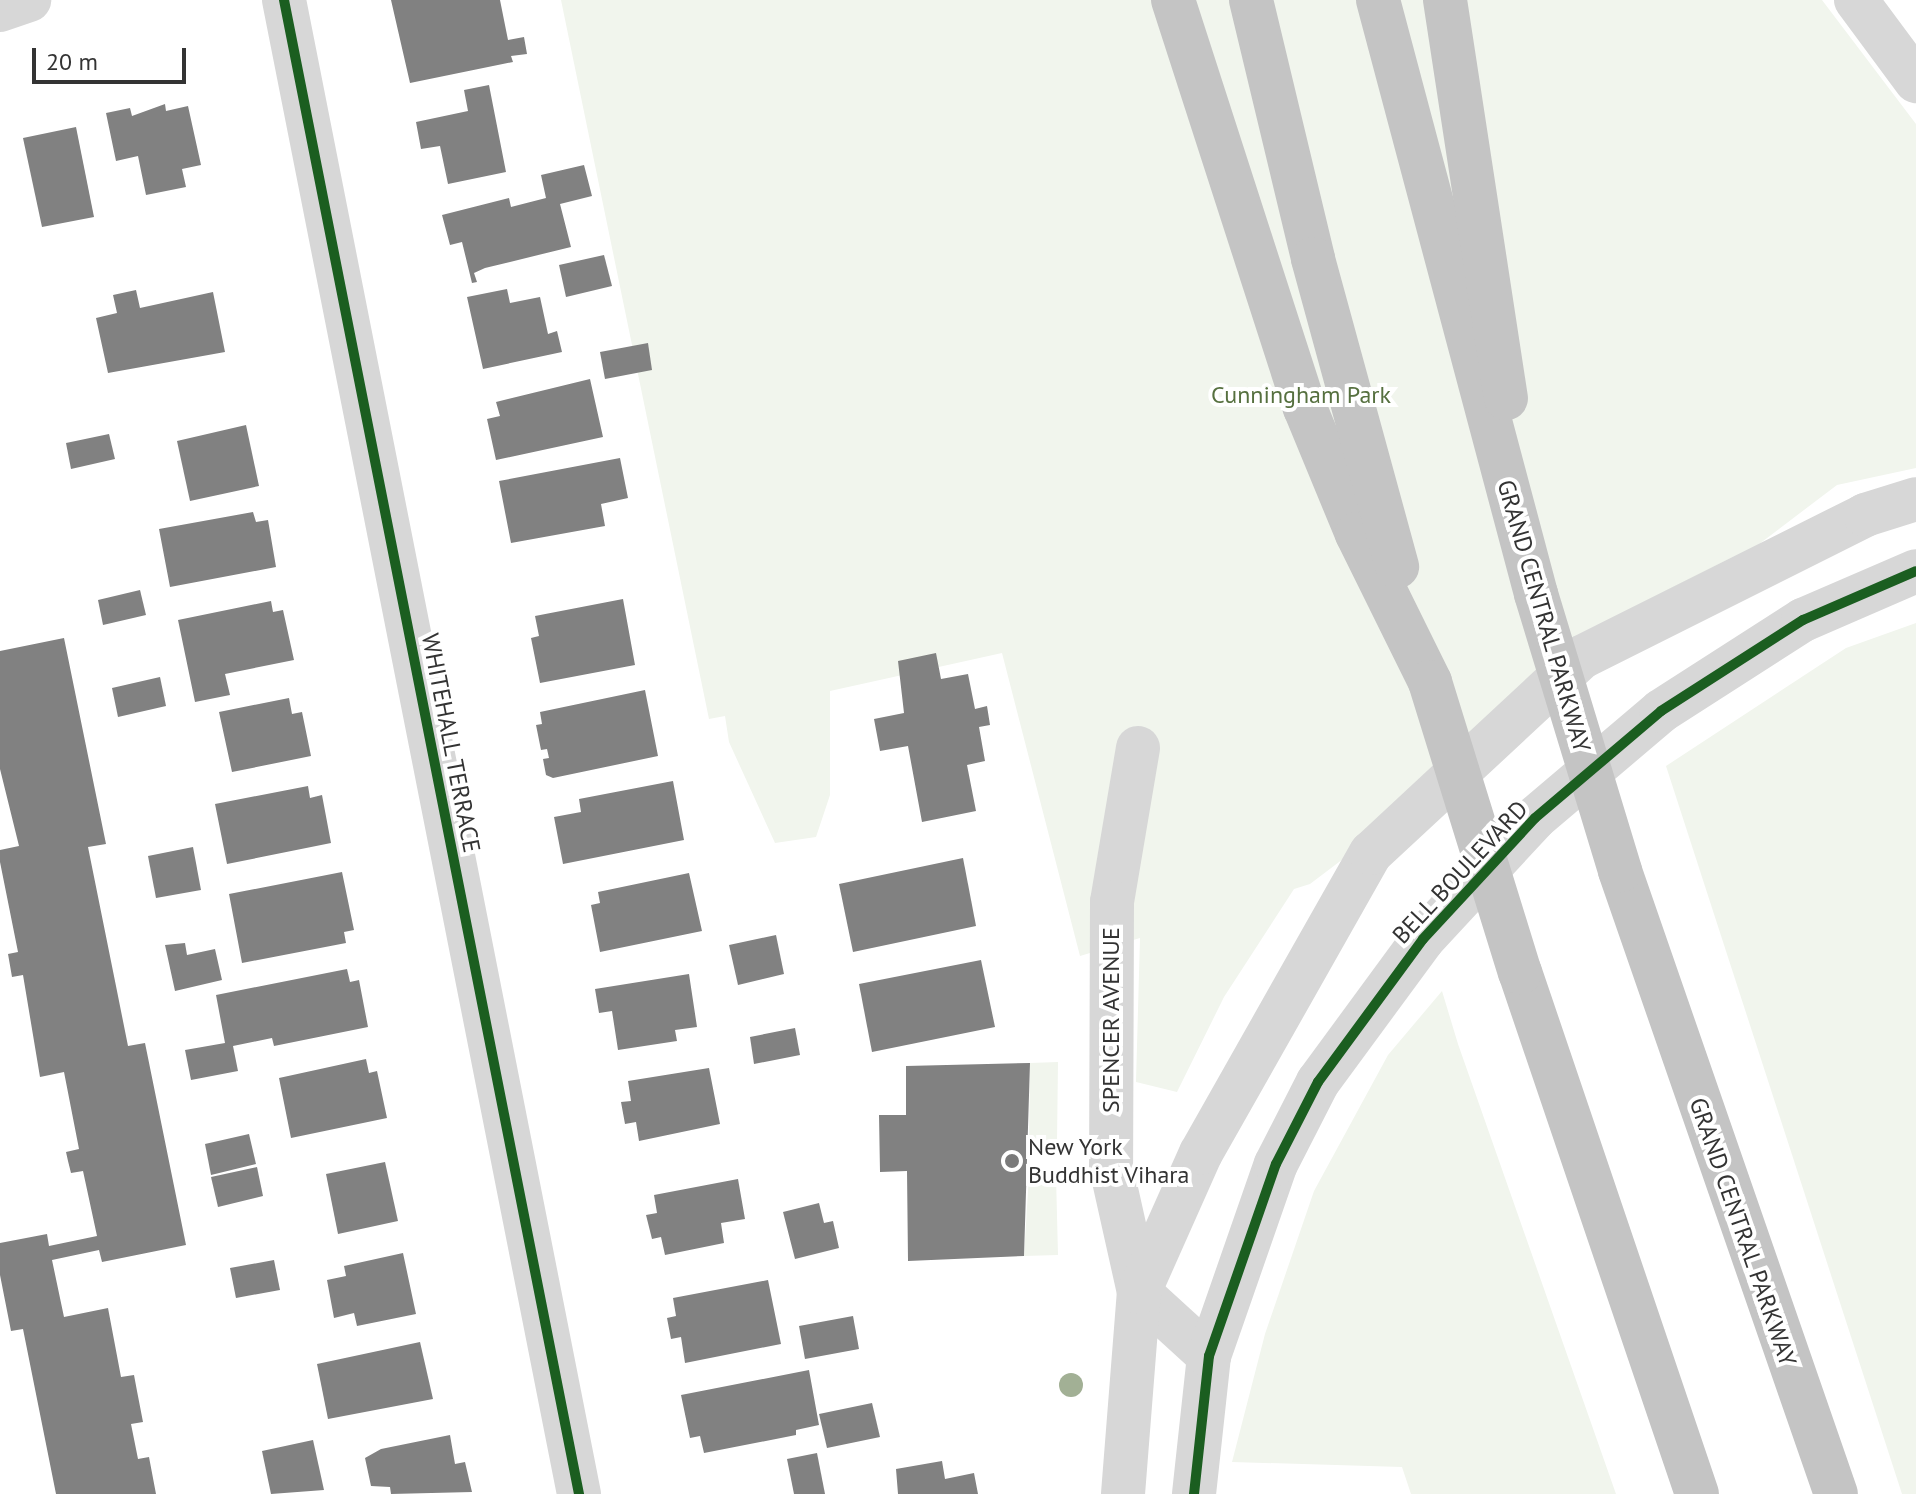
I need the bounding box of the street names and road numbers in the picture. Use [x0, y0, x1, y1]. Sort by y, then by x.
street label: GRAND CENTRAL PARKWAY [1491, 476, 1597, 756]
street label: WHITEHALL TERRACE [415, 630, 487, 856]
street label: BELL BOULEVARD [1386, 794, 1534, 950]
street label: SPENCER AVENUE [1097, 927, 1125, 1113]
street label: GRAND CENTRAL PARKWAY [1683, 1093, 1803, 1371]

